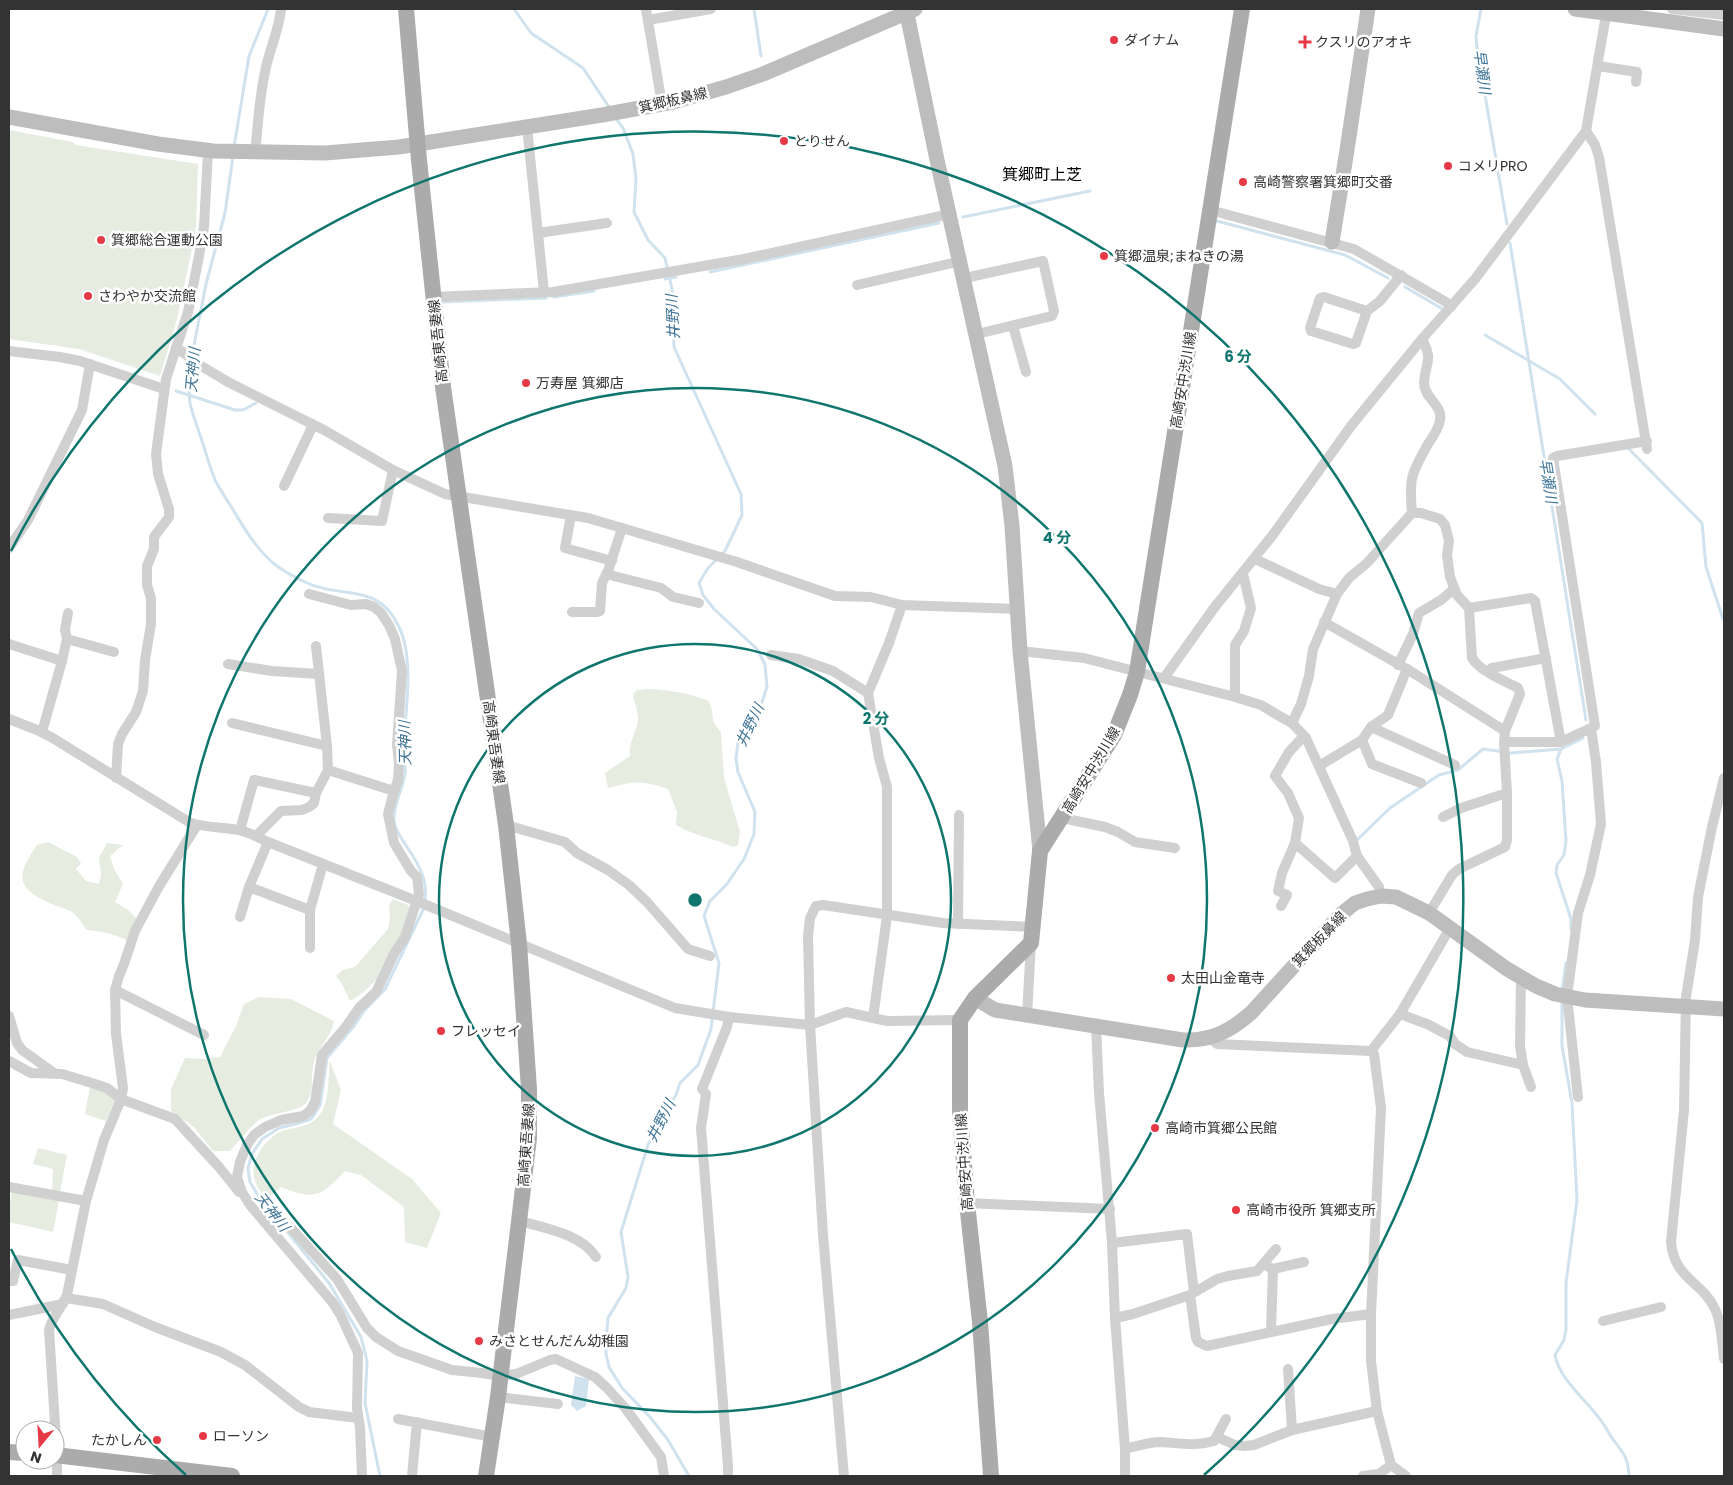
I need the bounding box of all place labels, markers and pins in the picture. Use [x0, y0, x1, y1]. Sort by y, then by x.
place label: ダイナム [1124, 30, 1179, 50]
place label: クスリのアオキ [1315, 32, 1413, 52]
marker: ダイナム [1108, 34, 1120, 46]
marker: クスリのアオキ [1299, 36, 1311, 48]
place label: とりせん [794, 131, 850, 151]
marker: とりせん [778, 135, 790, 147]
place label: コメリPRO [1458, 156, 1528, 176]
marker: コメリPRO [1442, 160, 1454, 172]
place label: 高崎警察署箕郷町交番 [1253, 172, 1393, 192]
marker: 高崎警察署箕郷町交番 [1237, 176, 1249, 188]
place label: 箕郷総合運動公園 [111, 230, 223, 250]
marker: 箕郷総合運動公園 [95, 234, 107, 246]
place label: 箕郷温泉;まねきの湯 [1114, 246, 1244, 266]
marker: 箕郷温泉;まねきの湯 [1098, 250, 1110, 262]
place label: さわやか交流館 [98, 286, 196, 306]
marker: さわやか交流館 [82, 290, 94, 302]
place label: 万寿屋 箕郷店 [536, 373, 624, 393]
marker: 万寿屋 箕郷店 [520, 377, 532, 389]
centre of rings [686, 891, 704, 909]
place label: 太田山金竜寺 [1181, 968, 1265, 988]
marker: 太田山金竜寺 [1165, 972, 1177, 984]
place label: フレッセイ [451, 1021, 521, 1041]
marker: フレッセイ [435, 1025, 447, 1037]
place label: 高崎市箕郷公民館 [1165, 1118, 1277, 1138]
marker: 高崎市箕郷公民館 [1149, 1122, 1161, 1134]
place label: 高崎市役所 箕郷支所 [1246, 1200, 1376, 1220]
marker: 高崎市役所 箕郷支所 [1230, 1204, 1242, 1216]
place label: みさとせんだん幼稚園 [489, 1331, 629, 1351]
marker: みさとせんだん幼稚園 [473, 1335, 485, 1347]
place label: ローソン [213, 1426, 269, 1446]
place label: たかしん [91, 1430, 147, 1450]
marker: ローソン [197, 1430, 209, 1442]
marker: たかしん [151, 1434, 163, 1446]

